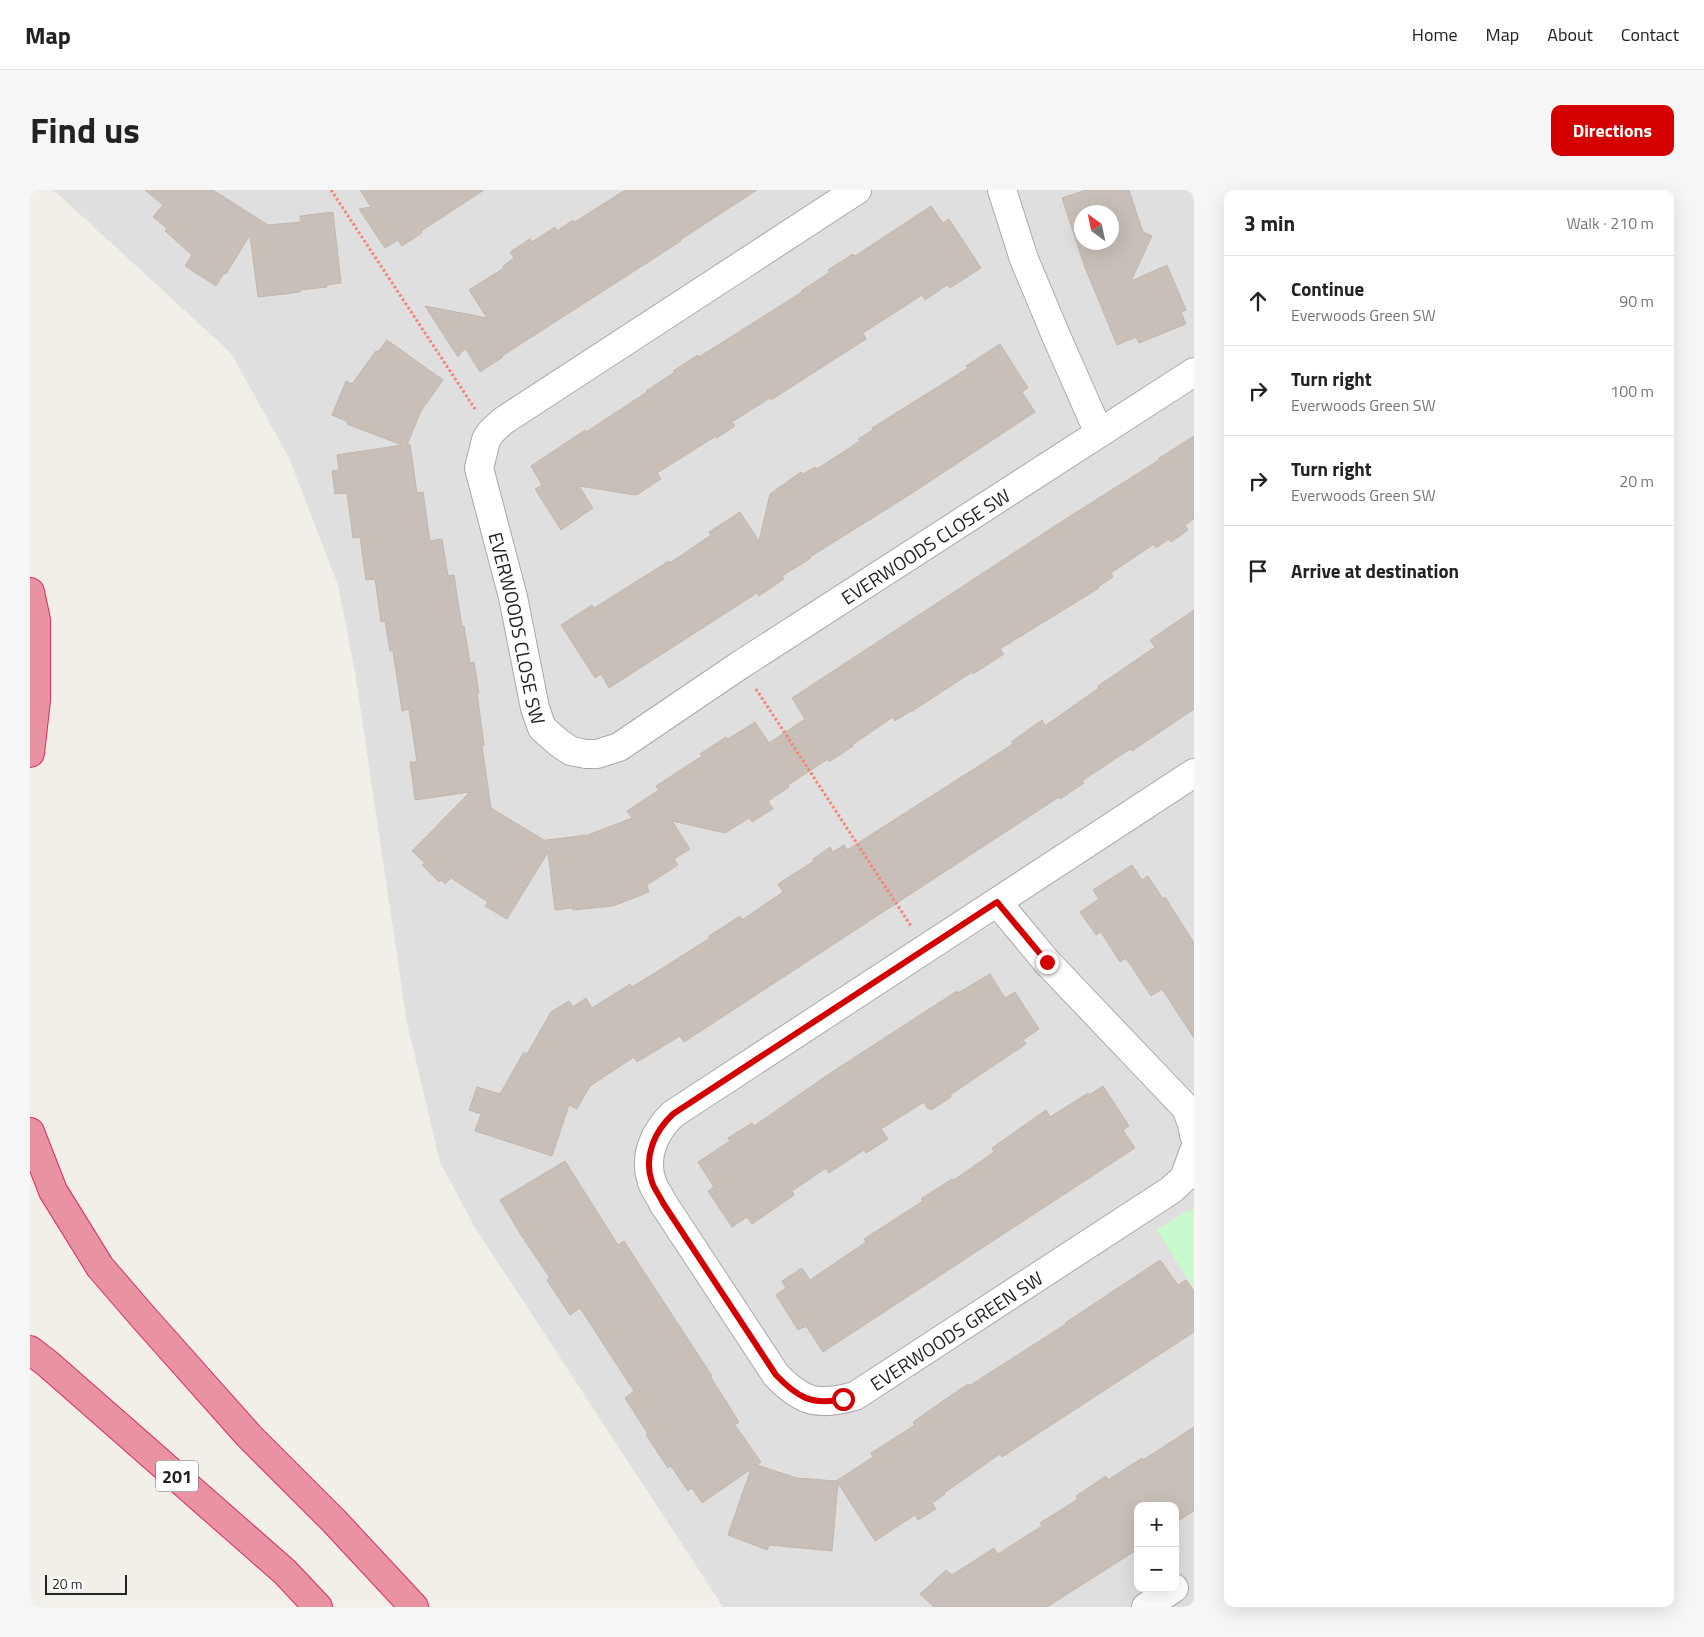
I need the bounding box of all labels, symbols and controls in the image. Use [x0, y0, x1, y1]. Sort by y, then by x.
text: Map [25, 17, 71, 53]
text: Home [1412, 21, 1458, 48]
text: Map [1486, 21, 1519, 48]
text: About [1547, 21, 1593, 48]
text: Contact [1621, 21, 1679, 48]
text: Find us [30, 103, 140, 157]
button: Directions [1551, 105, 1674, 156]
north arrow [1074, 205, 1119, 250]
text: 3 min [1244, 207, 1295, 239]
text: Walk · 210 m [1566, 211, 1654, 235]
text: Continue [1291, 274, 1364, 303]
icon: ahead [1244, 287, 1272, 315]
text: 90 m [1619, 289, 1654, 313]
text: Everwoods Green SW [1291, 303, 1436, 327]
text: Turn right [1291, 364, 1372, 393]
icon: right [1244, 377, 1272, 405]
text: 100 m [1610, 379, 1654, 403]
text: Everwoods Green SW [1291, 393, 1436, 417]
text: Turn right [1291, 454, 1372, 483]
icon: right [1244, 467, 1272, 495]
text: 20 m [1619, 469, 1654, 493]
street label: EVERWOODS CLOSE SW [835, 480, 1016, 611]
text: Everwoods Green SW [1291, 483, 1436, 507]
street label: EVERWOODS CLOSE SW [482, 529, 554, 728]
text: Arrive at destination [1291, 556, 1459, 585]
icon: arrive [1244, 557, 1272, 585]
route end [1036, 951, 1059, 974]
street label: EVERWOODS GREEN SW [864, 1263, 1048, 1397]
route start [832, 1388, 855, 1411]
road number: 201 [156, 1460, 198, 1492]
map controls [1134, 1502, 1179, 1592]
button: + [1134, 1502, 1179, 1547]
button: − [1134, 1547, 1179, 1592]
scale bar [45, 1572, 128, 1595]
text: 20 m [52, 1573, 82, 1594]

